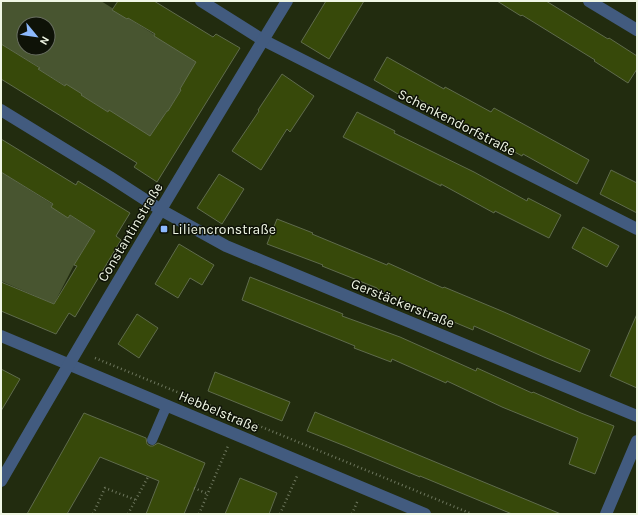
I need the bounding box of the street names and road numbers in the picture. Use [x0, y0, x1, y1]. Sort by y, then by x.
street label: Schenkendorfstraße [395, 85, 519, 160]
street label: Constantinstraße [94, 180, 167, 285]
street label: Gerstäckerstraße [349, 275, 457, 332]
street label: Hebbelstraße [176, 387, 261, 436]

